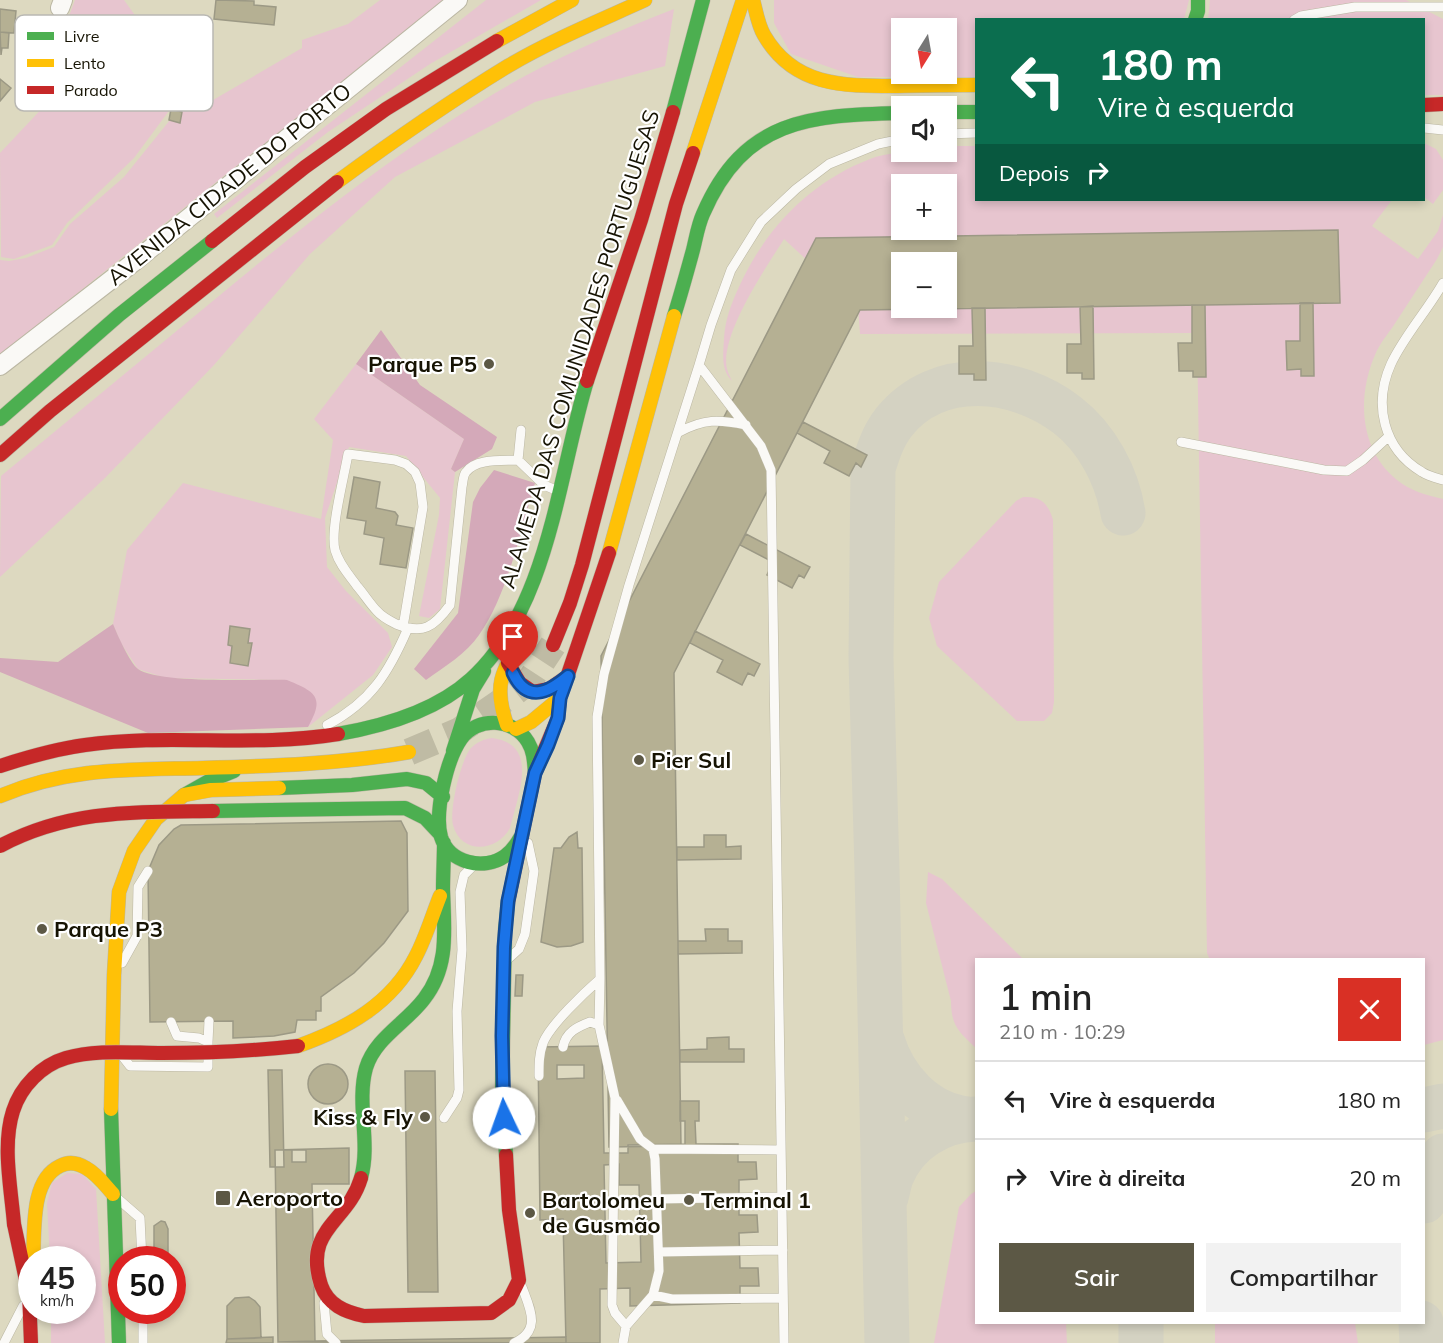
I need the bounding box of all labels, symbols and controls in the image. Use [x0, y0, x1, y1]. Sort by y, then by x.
legend [15, 15, 213, 111]
north arrow [891, 18, 957, 84]
map controls [891, 18, 957, 318]
text: Livre [64, 26, 99, 46]
text: 180 m [1098, 38, 1223, 91]
icon: left [999, 42, 1077, 120]
text: Lento [64, 53, 105, 73]
street label: AVENIDA CIDADE DO PORTO [101, 77, 357, 291]
text: Parado [64, 80, 118, 100]
text: Vire à esquerda [1098, 90, 1294, 124]
button: sound [891, 96, 957, 162]
street label: ALAMEDA DAS COMUNIDADES PORTUGUESAS [493, 107, 665, 591]
icon: right [1081, 156, 1114, 189]
text: Depois [999, 159, 1069, 187]
button: + [891, 174, 957, 240]
button: − [891, 252, 957, 318]
place label: Parque P5 [368, 350, 477, 378]
marker: Parque P5 [482, 357, 496, 371]
pin [487, 611, 538, 673]
icon: arrive [496, 620, 529, 653]
place label: Pier Sul [651, 746, 731, 774]
marker: Pier Sul [632, 753, 646, 767]
place label: Parque P3 [54, 915, 163, 943]
marker: Parque P3 [35, 922, 49, 936]
text: 1 min [999, 974, 1093, 1019]
button: close [1338, 978, 1401, 1041]
text: 210 m · 10:29 [999, 1019, 1125, 1044]
icon: left [999, 1084, 1032, 1117]
position arrow [472, 1086, 536, 1150]
text: Vire à esquerda [1050, 1086, 1215, 1114]
text: 180 m [1336, 1086, 1401, 1114]
place label: Kiss & Fly [313, 1103, 413, 1131]
marker: Kiss & Fly [418, 1110, 432, 1124]
icon: right [999, 1162, 1032, 1195]
text: Vire à direita [1050, 1164, 1185, 1192]
text: 20 m [1350, 1164, 1401, 1192]
place label: Aeroporto [236, 1184, 343, 1212]
place label: Bartolomeu de Gusmão [542, 1186, 665, 1239]
place label: Terminal 1 [701, 1186, 811, 1214]
marker: Aeroporto [214, 1189, 232, 1207]
marker: Terminal 1 [682, 1193, 696, 1207]
marker: Bartolomeu de Gusmão [523, 1206, 537, 1220]
button: Sair [999, 1243, 1194, 1312]
button: Compartilhar [1206, 1243, 1401, 1312]
speed limit sign: 50 [108, 1246, 186, 1324]
text: 45 [39, 1259, 75, 1297]
text: km/h [40, 1291, 74, 1310]

